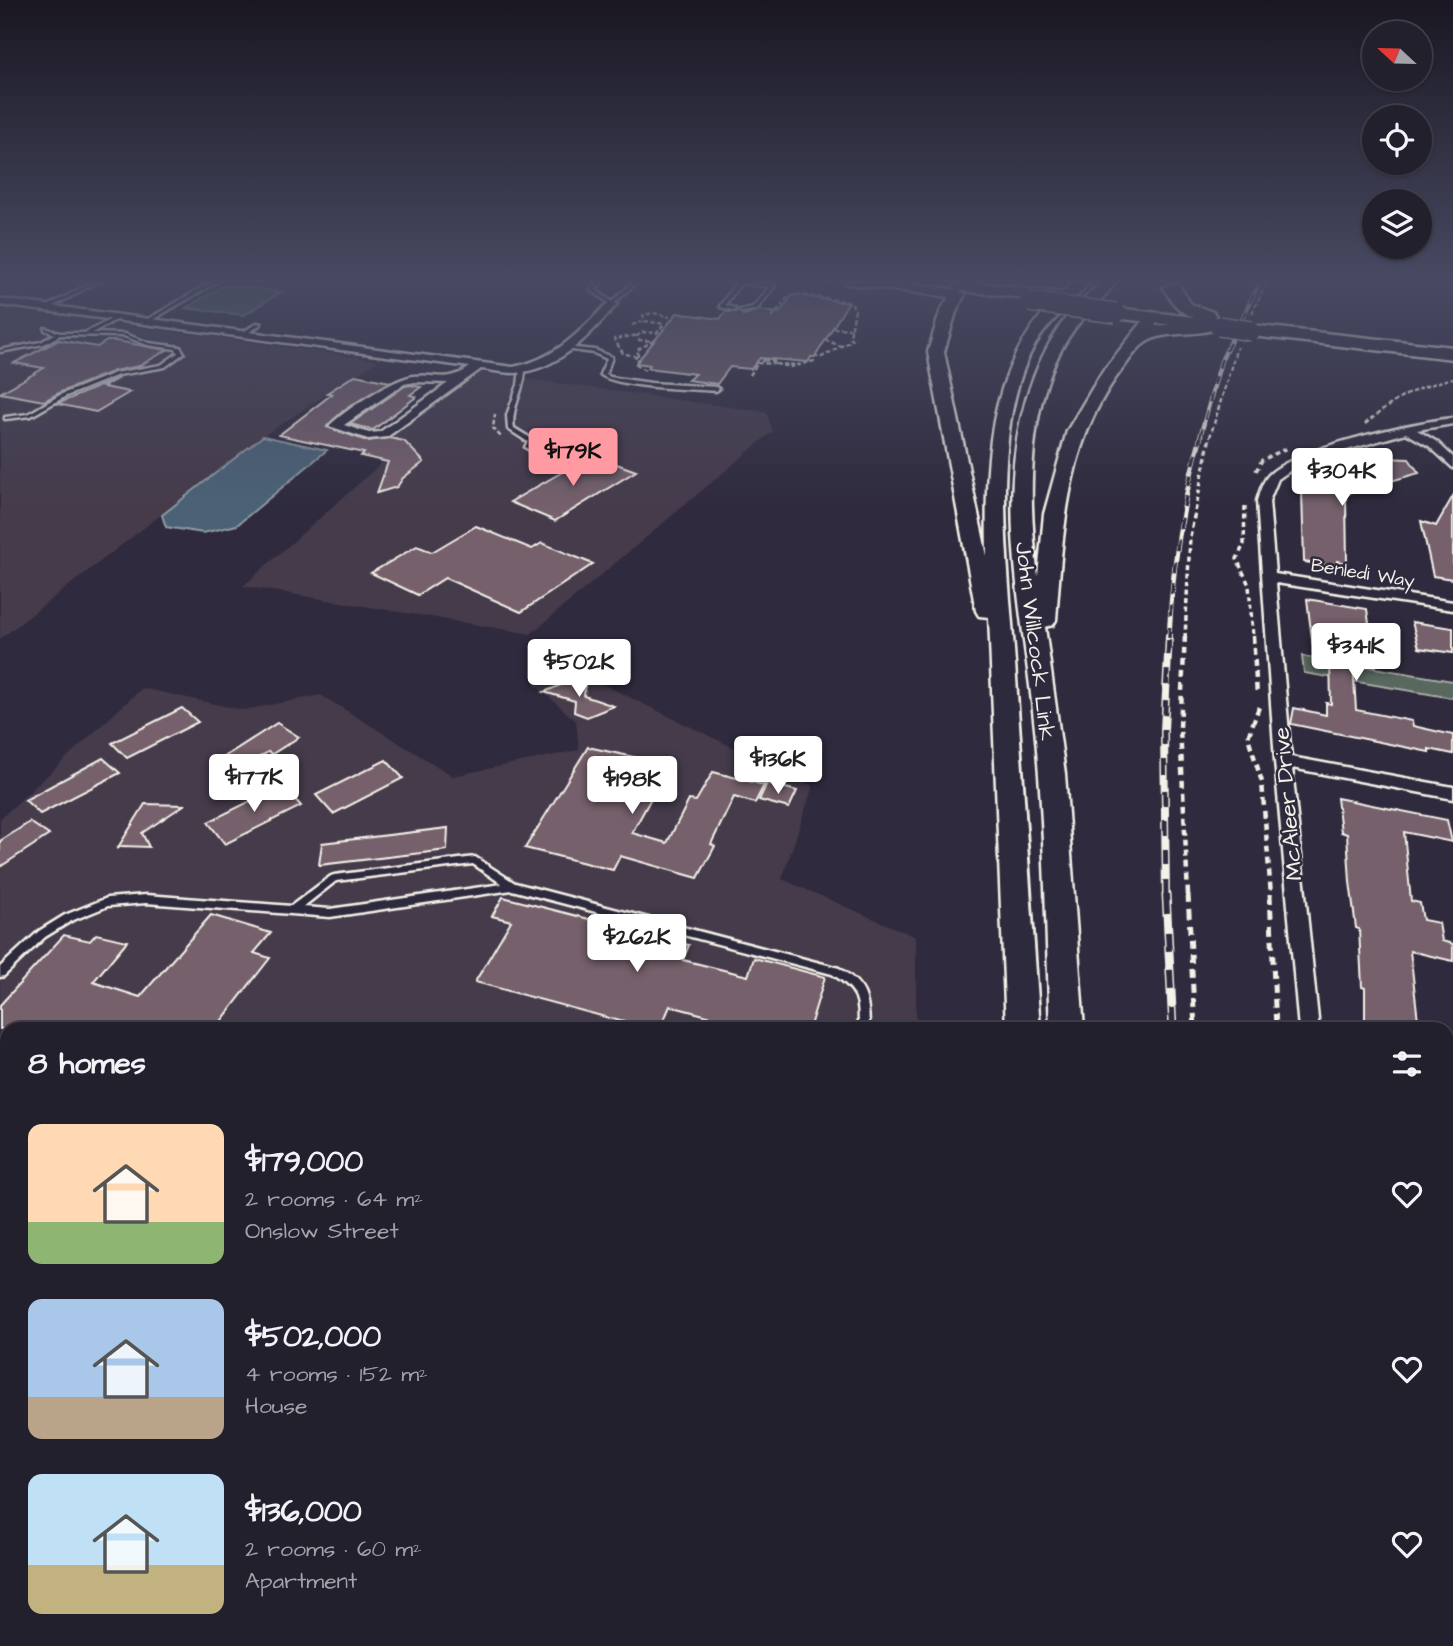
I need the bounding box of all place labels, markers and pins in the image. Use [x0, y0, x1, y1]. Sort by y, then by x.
pin: $179K [524, 428, 622, 488]
pin: $304K [1293, 448, 1391, 508]
pin: $341K [1307, 624, 1405, 683]
pin: $502K [530, 640, 628, 699]
pin: $136K [729, 736, 827, 796]
pin: $177K [205, 754, 303, 814]
pin: $198K [583, 756, 681, 816]
pin: $262K [588, 914, 686, 974]

